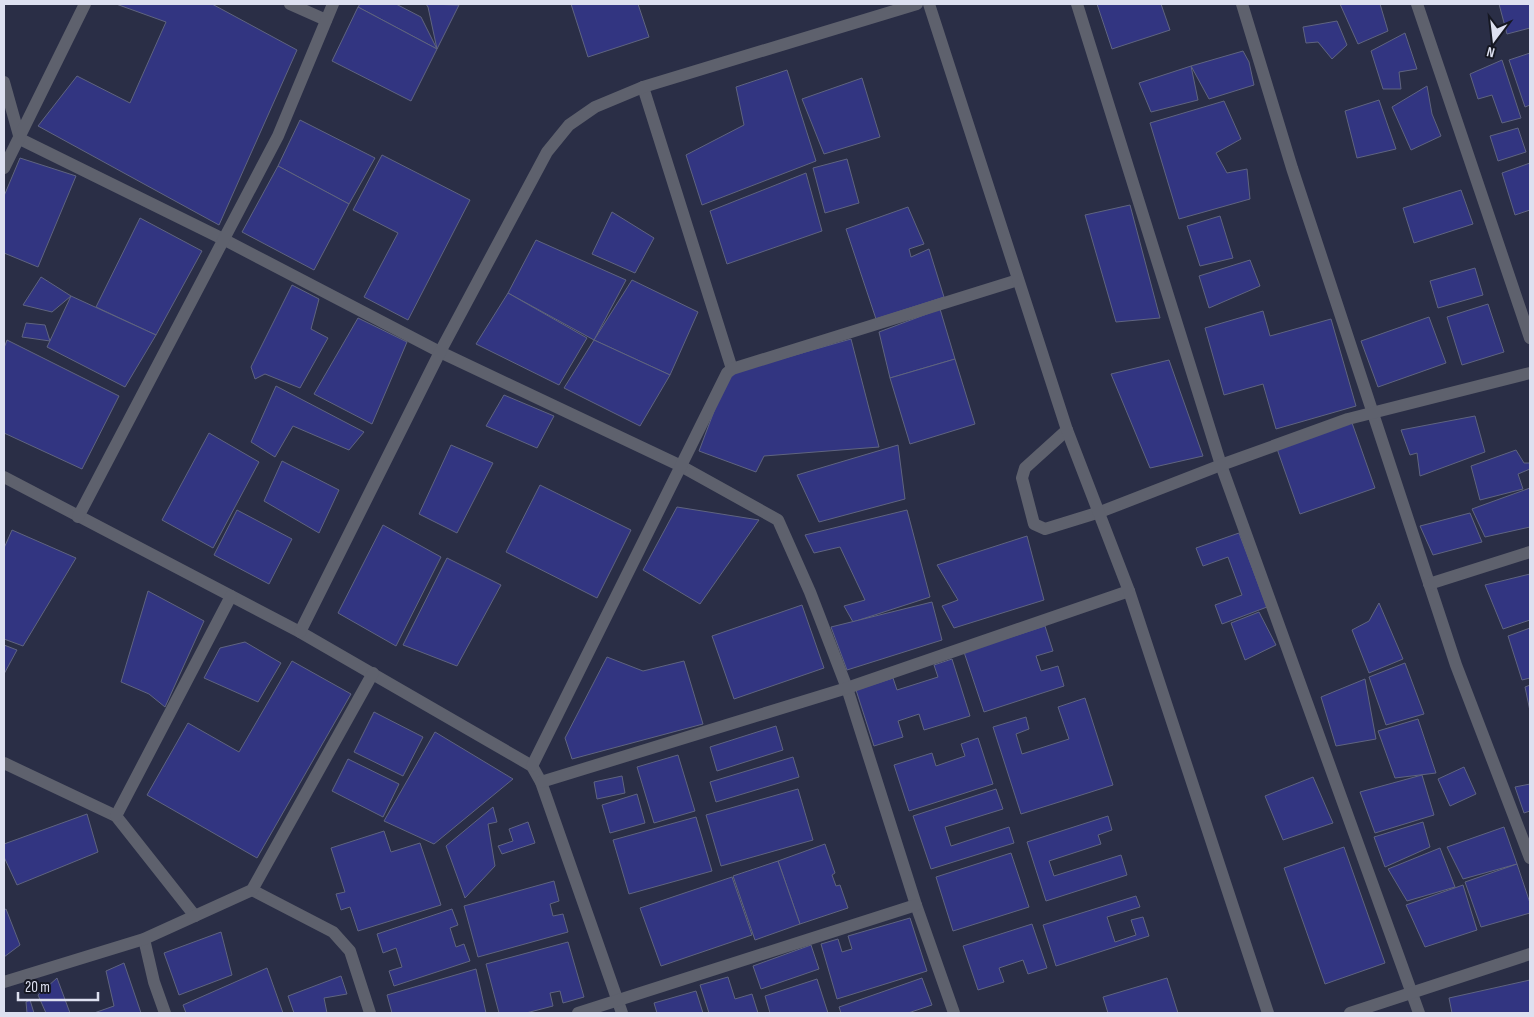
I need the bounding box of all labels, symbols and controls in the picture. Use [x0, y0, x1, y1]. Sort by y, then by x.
north arrow [1469, 15, 1519, 65]
text: N [1485, 43, 1497, 61]
scale bar [18, 970, 98, 1002]
text: 20 m [25, 978, 50, 997]

